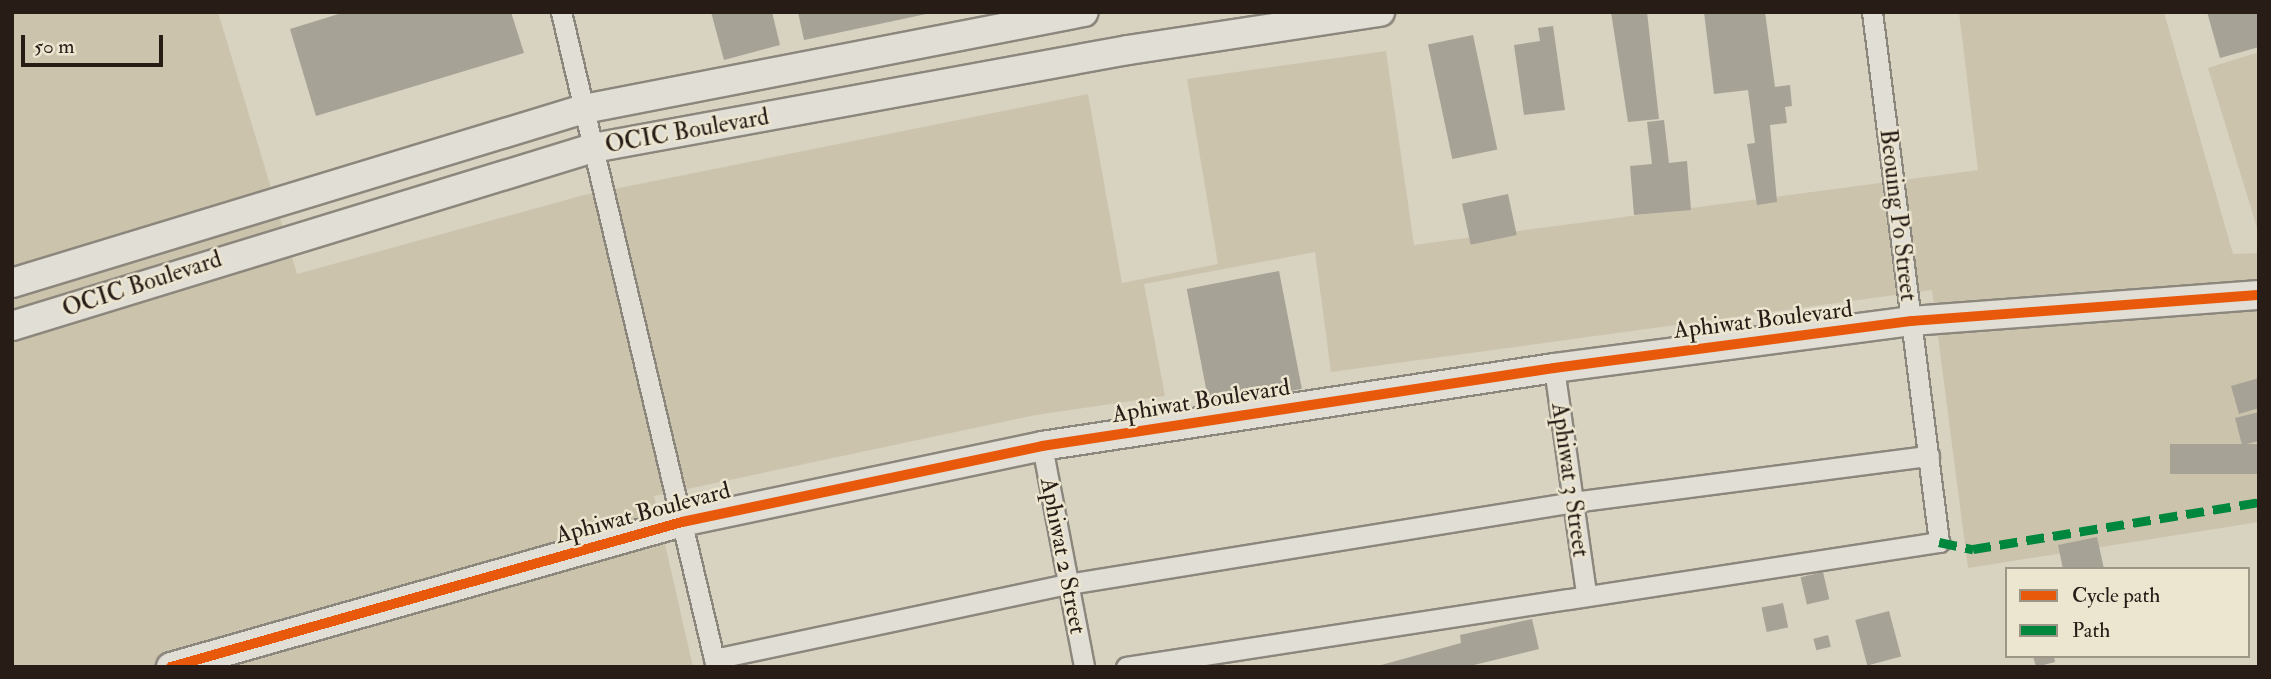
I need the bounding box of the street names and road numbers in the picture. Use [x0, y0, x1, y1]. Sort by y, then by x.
street label: OCIC Boulevard [603, 102, 771, 160]
street label: Beouing Po Street [1873, 127, 1923, 303]
street label: OCIC Boulevard [59, 245, 225, 323]
street label: Aphiwat Boulevard [1672, 295, 1854, 345]
street label: Aphiwat Boulevard [1110, 373, 1292, 429]
street label: Aphiwat 3 Street [1545, 401, 1595, 559]
street label: Aphiwat 2 Street [1034, 475, 1092, 637]
street label: Aphiwat Boulevard [552, 476, 734, 550]

